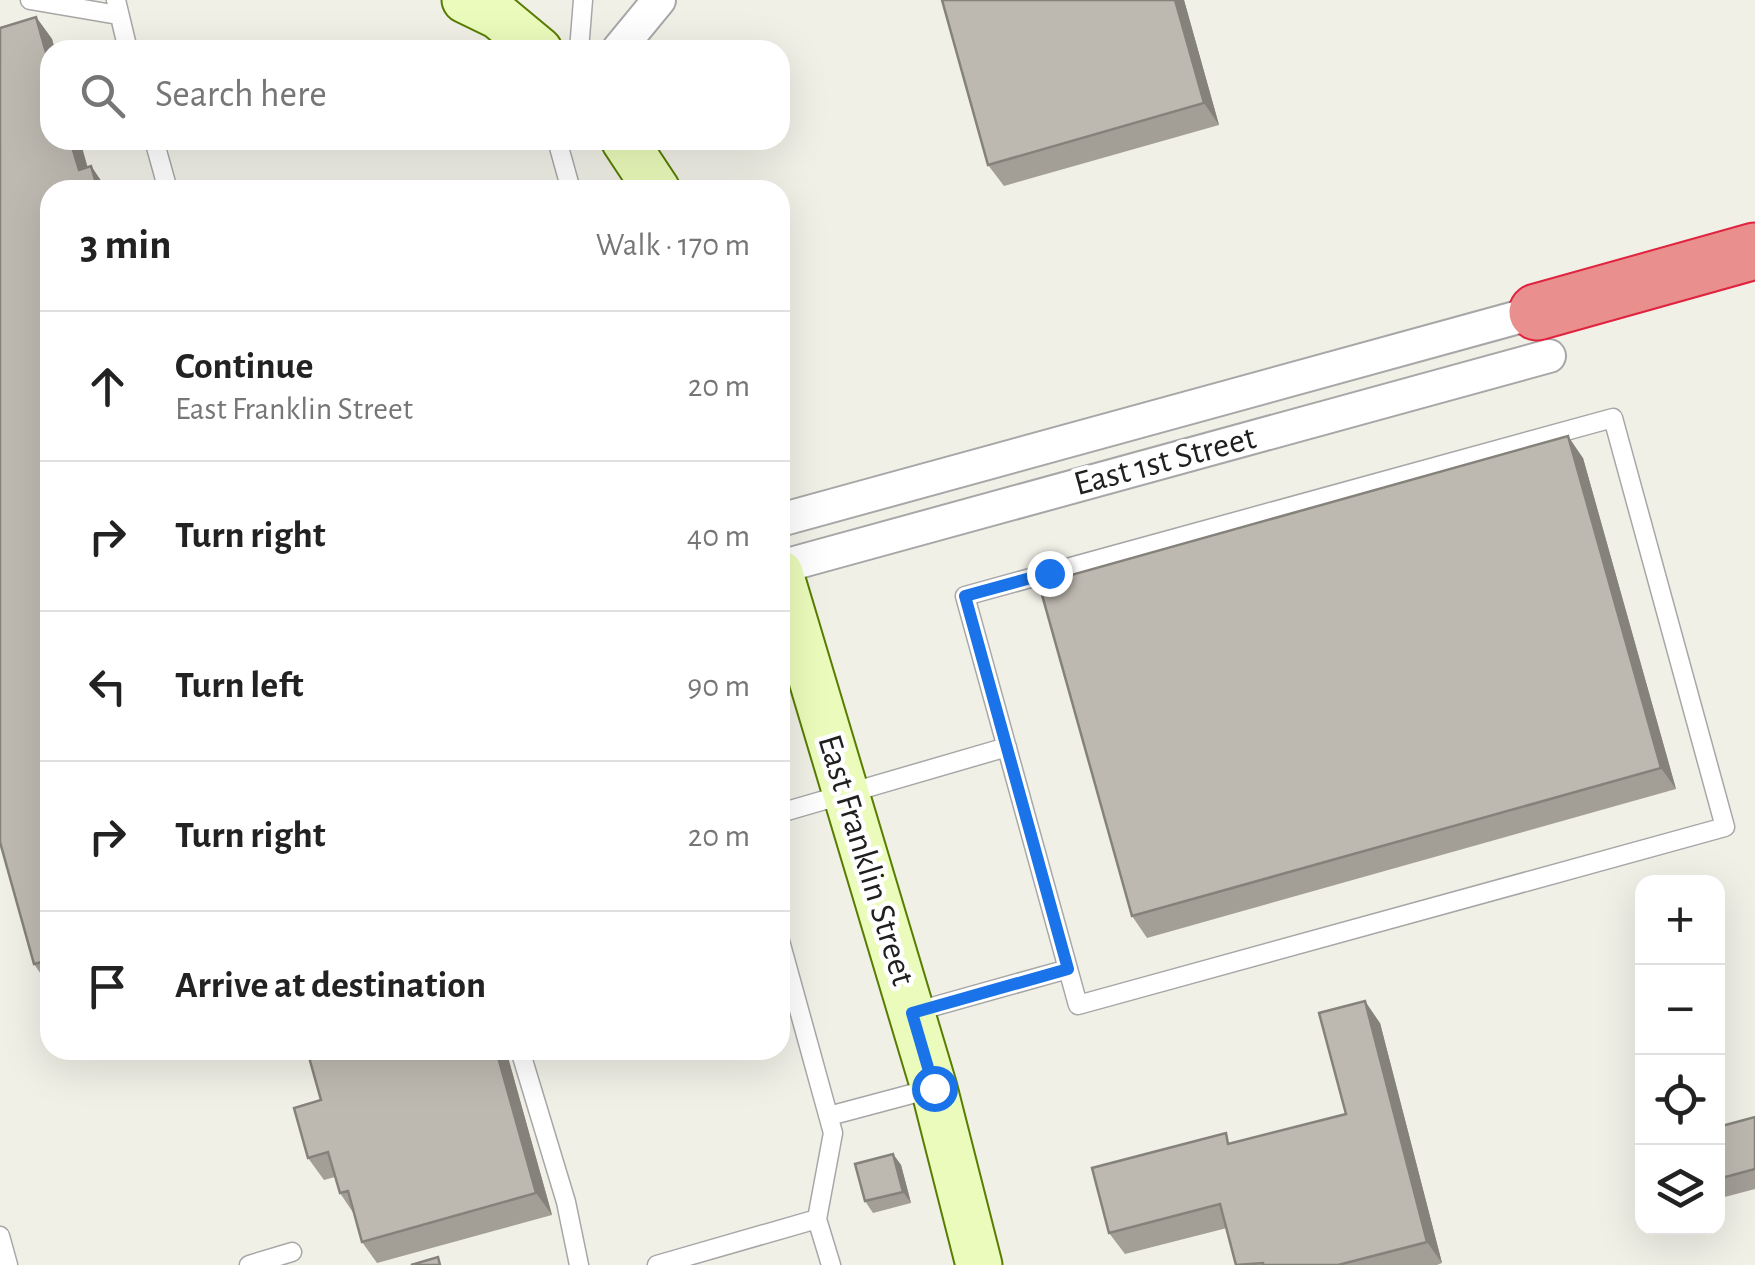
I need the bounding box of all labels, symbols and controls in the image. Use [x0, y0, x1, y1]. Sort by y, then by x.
search box [40, 40, 790, 150]
icon: search [75, 68, 130, 123]
text: Search here [155, 76, 327, 114]
text: 3 min [80, 224, 172, 266]
text: Walk · 170 m [596, 229, 750, 261]
text: Continue [175, 348, 313, 386]
icon: ahead [80, 359, 135, 414]
text: 20 m [688, 370, 750, 402]
text: East Franklin Street [175, 393, 413, 425]
street label: East 1st Street [1070, 420, 1260, 502]
icon: right [80, 509, 135, 564]
text: Turn right [175, 517, 325, 555]
text: 40 m [687, 520, 750, 552]
route end [1027, 551, 1073, 597]
icon: left [80, 659, 135, 714]
text: Turn left [175, 667, 303, 705]
text: 90 m [687, 670, 750, 702]
street label: East Franklin Street [811, 730, 921, 990]
icon: right [80, 809, 135, 864]
text: Turn right [175, 817, 325, 855]
text: 20 m [688, 820, 750, 852]
map controls [1635, 875, 1725, 1235]
button: + [1635, 875, 1725, 965]
icon: arrive [80, 959, 135, 1014]
button: − [1635, 965, 1725, 1055]
text: Arrive at destination [175, 967, 486, 1005]
button: locate [1635, 1055, 1725, 1145]
route start [912, 1066, 958, 1112]
button: layers [1635, 1145, 1725, 1235]

